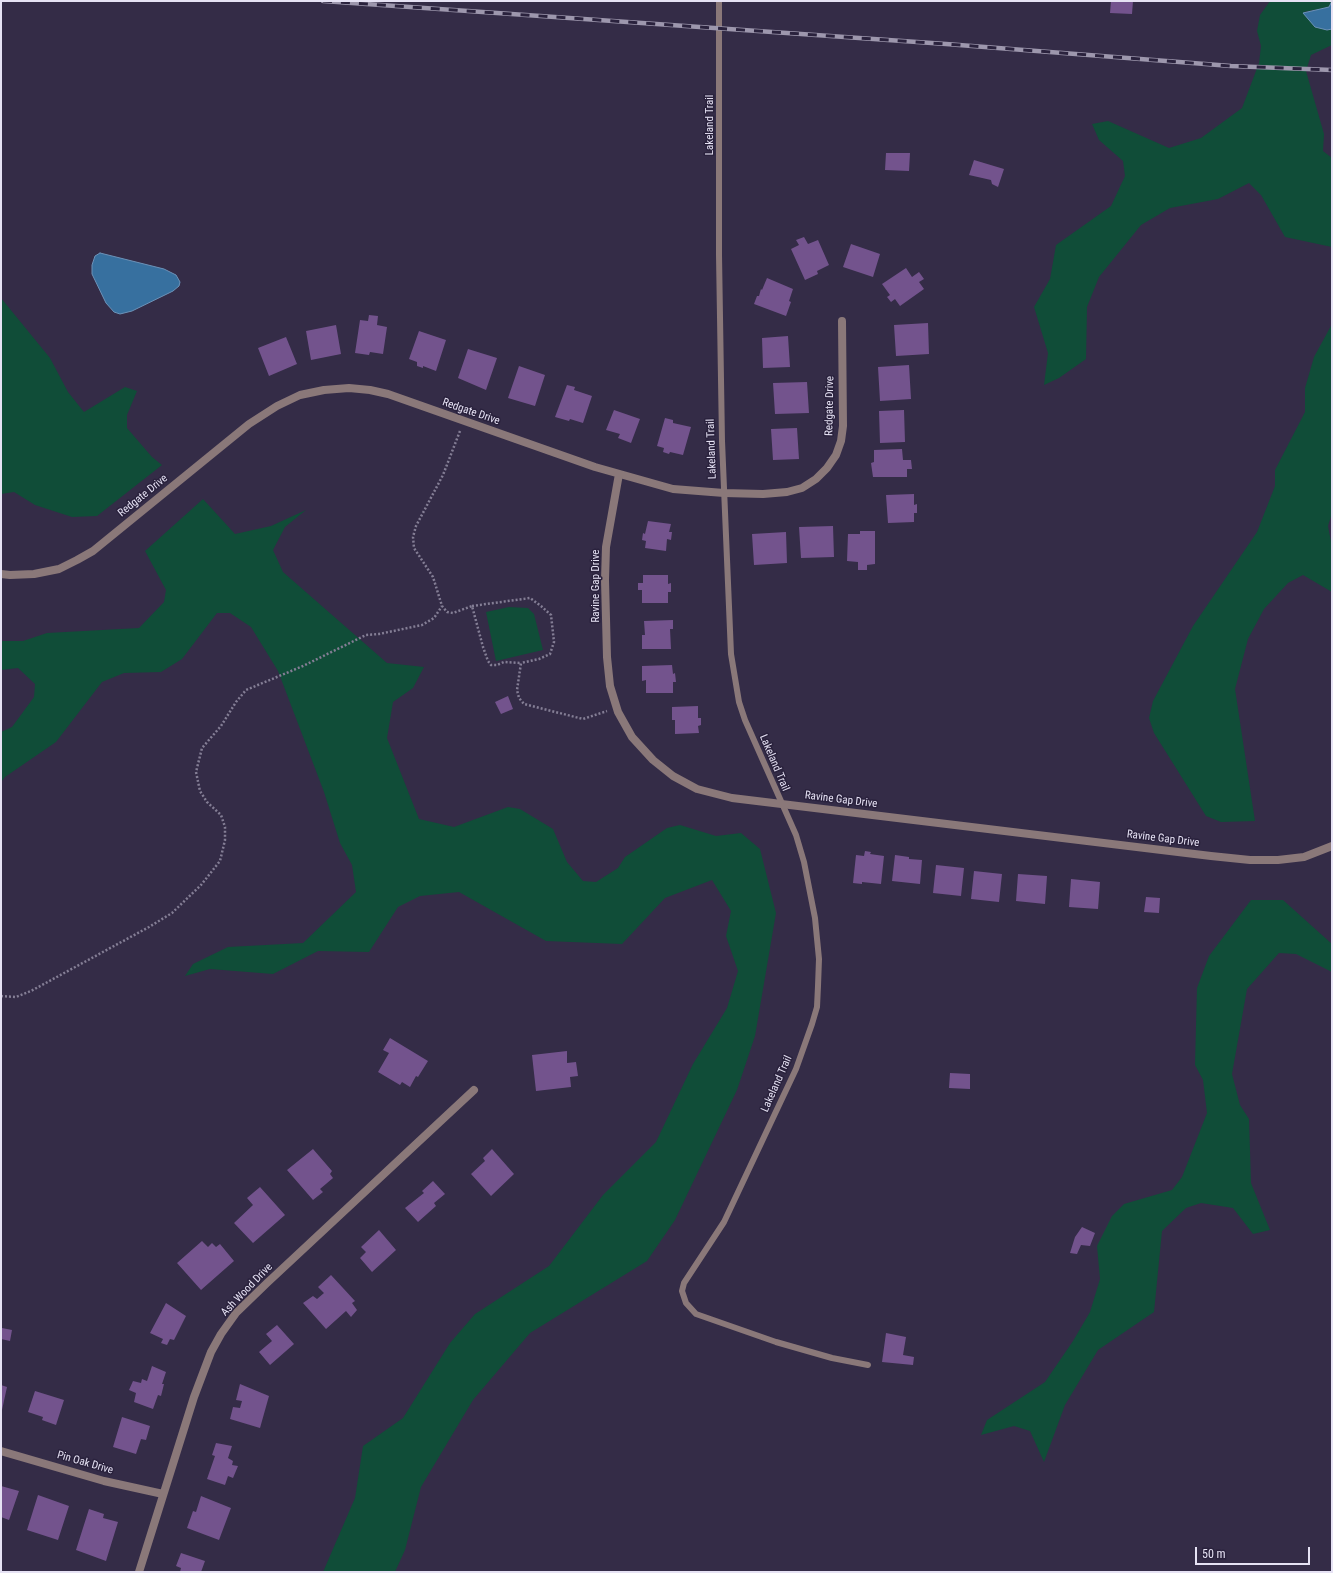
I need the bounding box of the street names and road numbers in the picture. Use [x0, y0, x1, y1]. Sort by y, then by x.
street label: Lakeland Trail [703, 95, 717, 155]
street label: Redgate Drive [823, 376, 837, 436]
street label: Redgate Drive [440, 396, 502, 428]
street label: Lakeland Trail [704, 419, 720, 479]
street label: Redgate Drive [116, 472, 170, 520]
street label: Ravine Gap Drive [589, 550, 603, 622]
street label: Lakeland Trail [756, 733, 792, 793]
street label: Ravine Gap Drive [804, 789, 878, 811]
street label: Ravine Gap Drive [1126, 828, 1200, 850]
street label: Lakeland Trail [759, 1054, 795, 1114]
street label: Ash Wood Drive [219, 1261, 275, 1319]
street label: Pin Oak Drive [55, 1449, 115, 1477]

